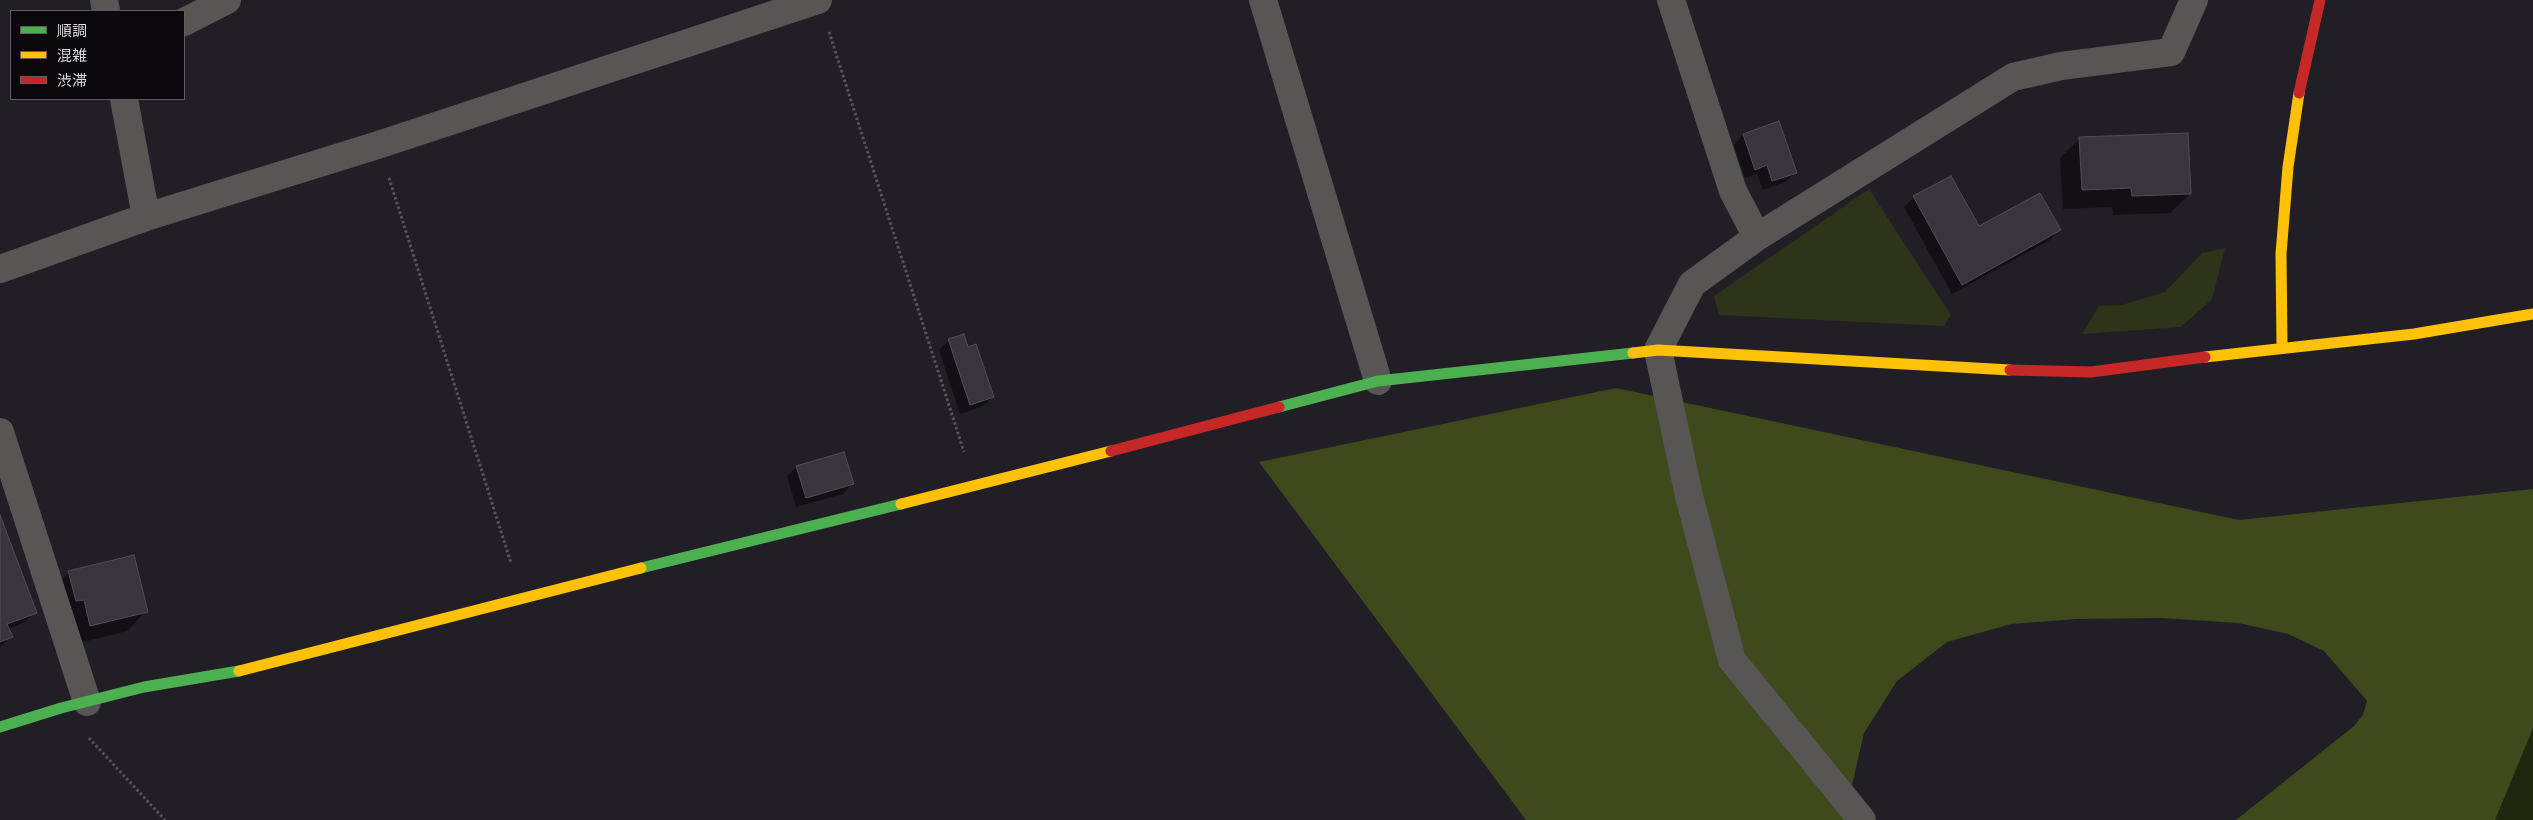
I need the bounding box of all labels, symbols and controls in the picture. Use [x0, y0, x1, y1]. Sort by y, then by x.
legend [10, 10, 185, 100]
text: 順調 [57, 22, 87, 39]
text: 混雑 [57, 47, 87, 64]
text: 渋滞 [57, 72, 87, 89]

